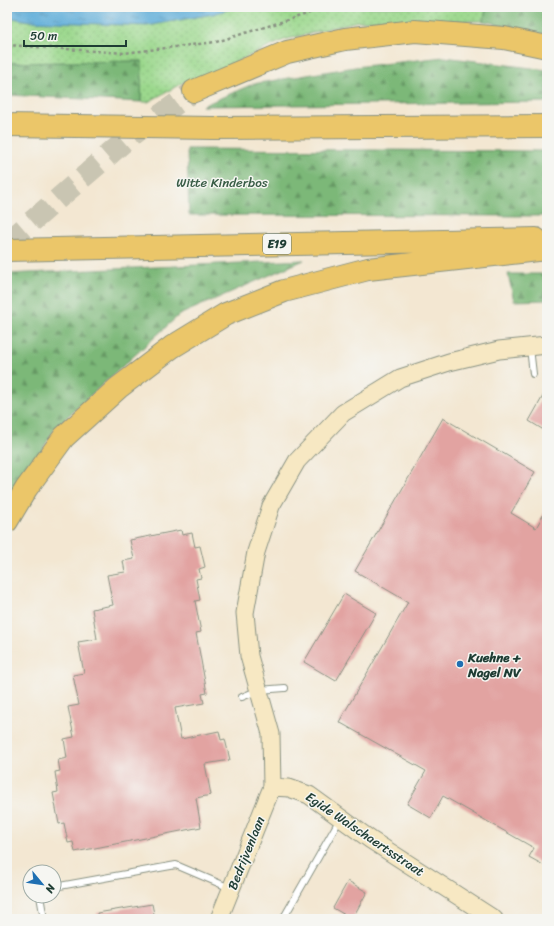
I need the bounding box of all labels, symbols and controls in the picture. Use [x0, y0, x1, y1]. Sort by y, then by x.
scale bar [24, 22, 126, 48]
text: 50 m [30, 25, 57, 47]
park label: Witte Kinderbos [176, 171, 268, 194]
road number: E19 [263, 234, 291, 254]
place label: Kuehne + Nagel NV [467, 646, 522, 684]
marker: Kuehne + Nagel NV [455, 659, 465, 669]
street label: Egide Walschaertsstraat [301, 786, 429, 883]
street label: Bedrijvenlaan [221, 813, 271, 893]
north arrow [22, 864, 62, 904]
text: N [40, 880, 61, 897]

